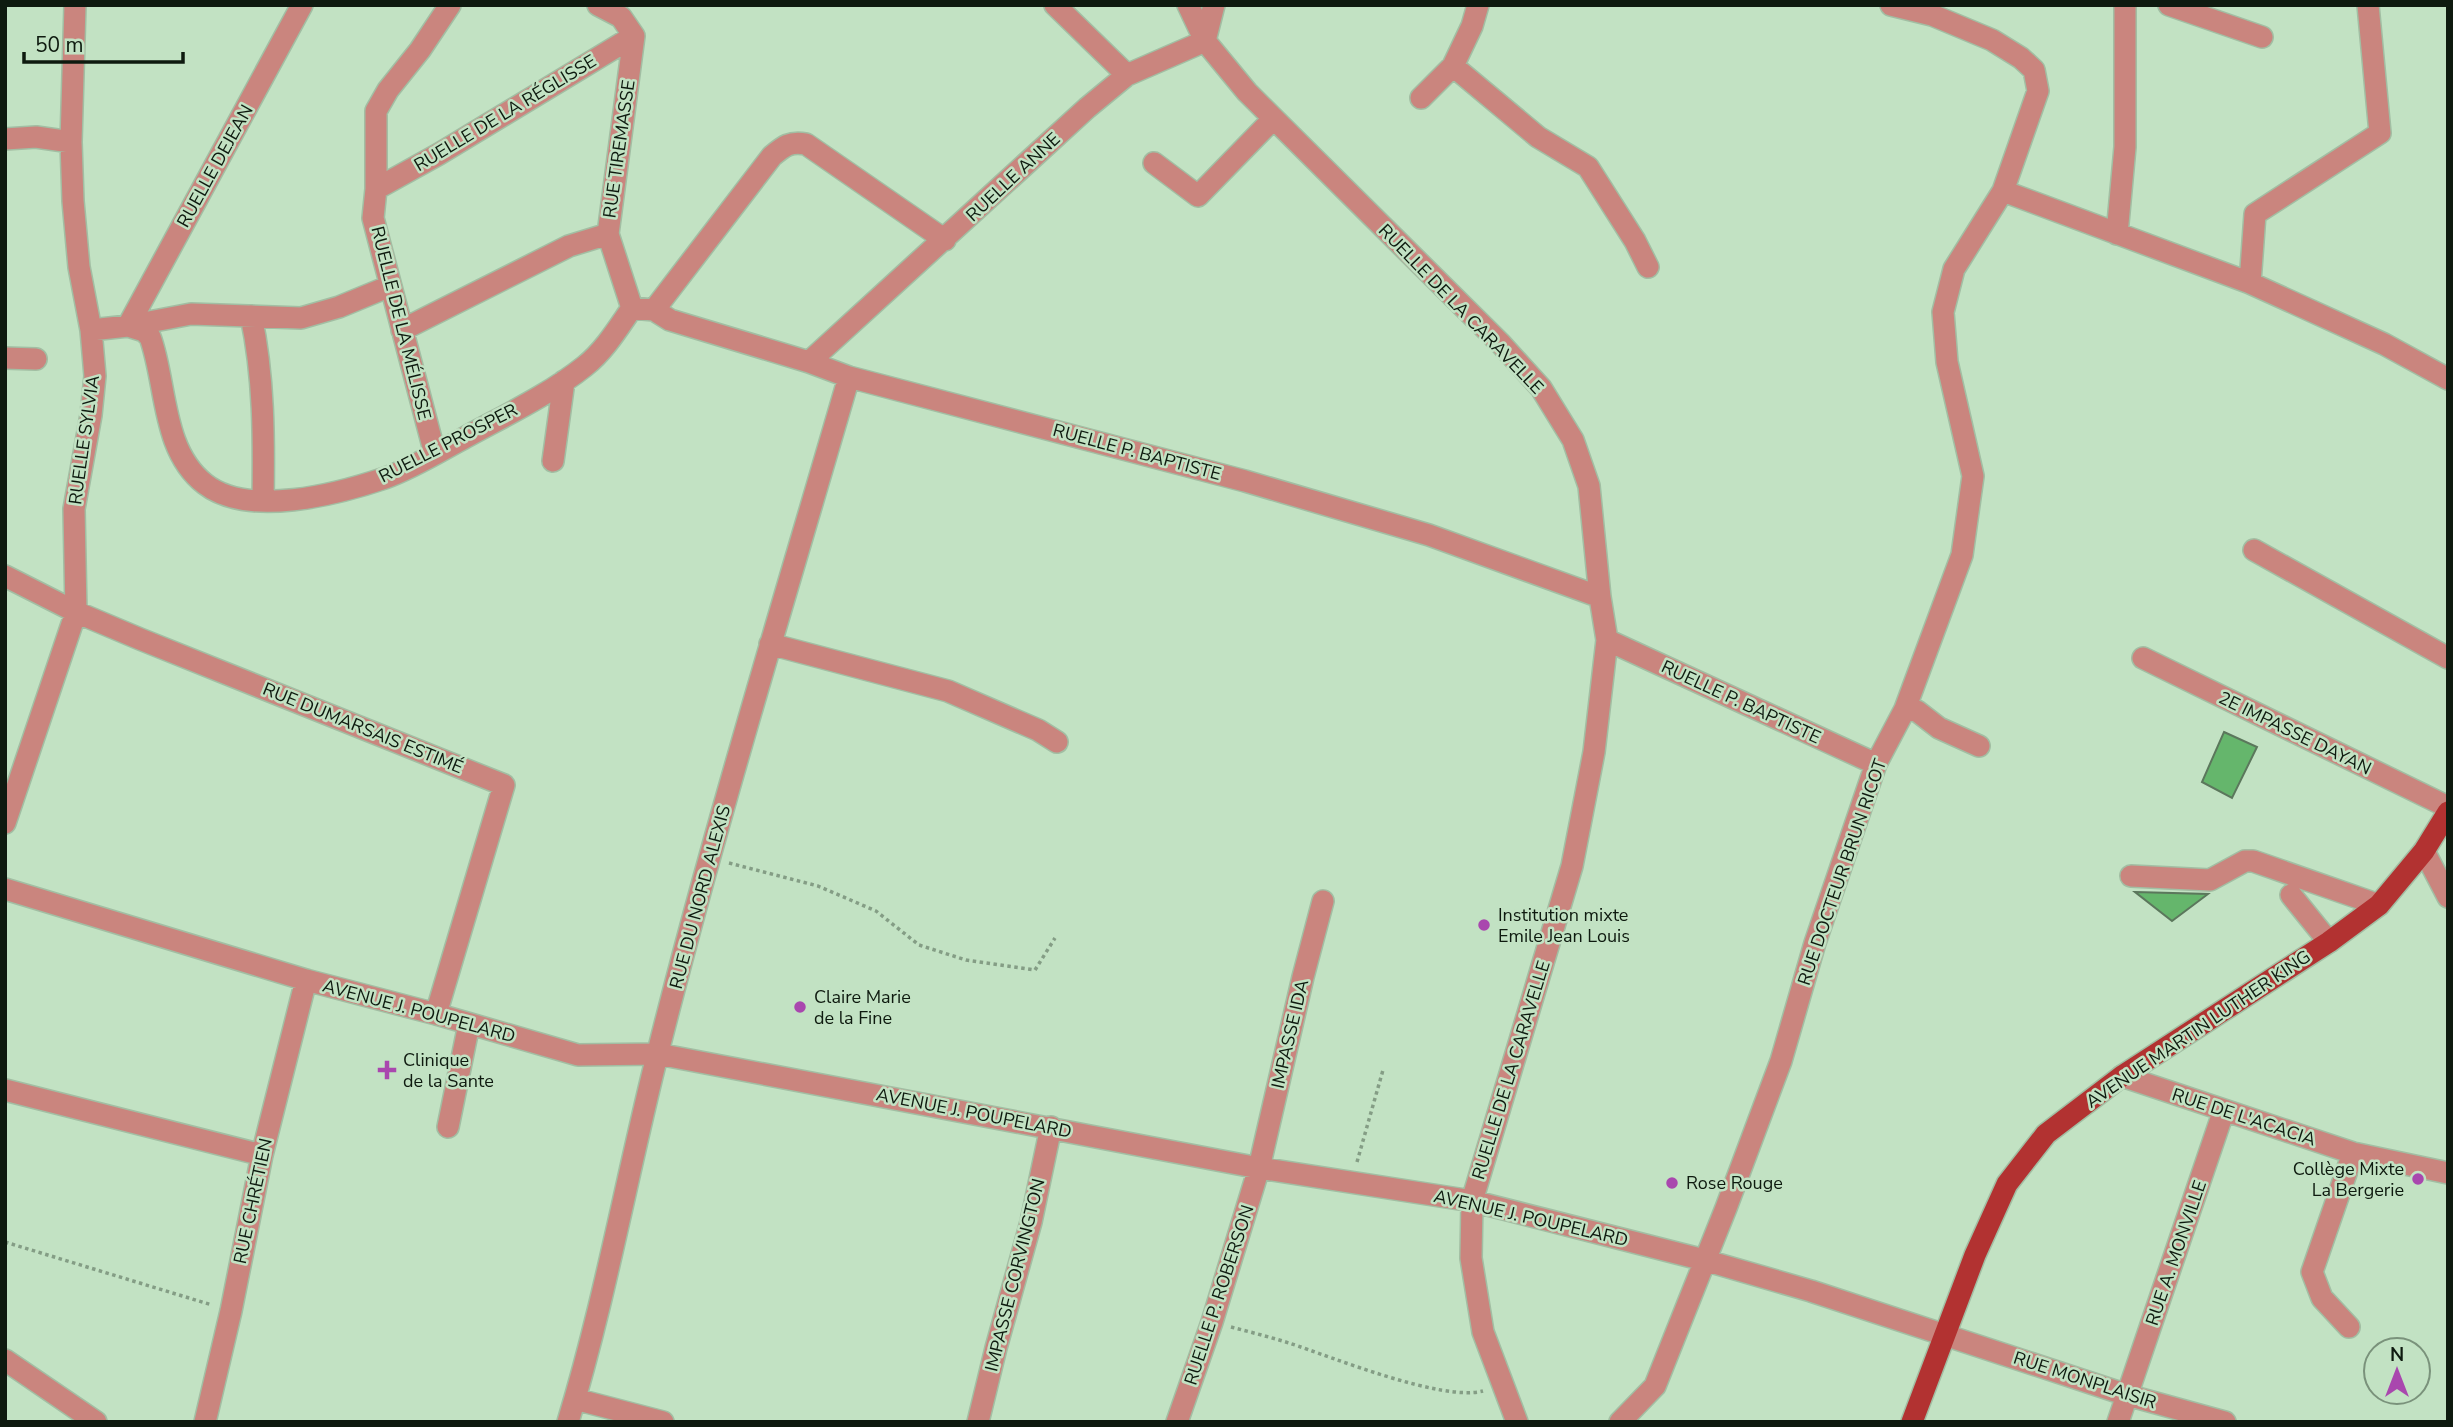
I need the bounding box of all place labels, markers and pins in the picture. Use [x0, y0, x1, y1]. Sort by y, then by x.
place label: Institution mixte Emile Jean Louis [1498, 903, 1630, 948]
marker: Institution mixte Emile Jean Louis [1476, 917, 1492, 933]
place label: Claire Marie de la Fine [814, 985, 911, 1030]
marker: Claire Marie de la Fine [792, 999, 808, 1015]
place label: Clinique de la Sante [403, 1048, 494, 1093]
marker: Clinique de la Sante [377, 1060, 397, 1080]
place label: Collège Mixte La Bergerie [2293, 1157, 2404, 1202]
place label: Rose Rouge [1686, 1171, 1783, 1195]
marker: Collège Mixte La Bergerie [2410, 1171, 2426, 1187]
marker: Rose Rouge [1664, 1175, 1680, 1191]

